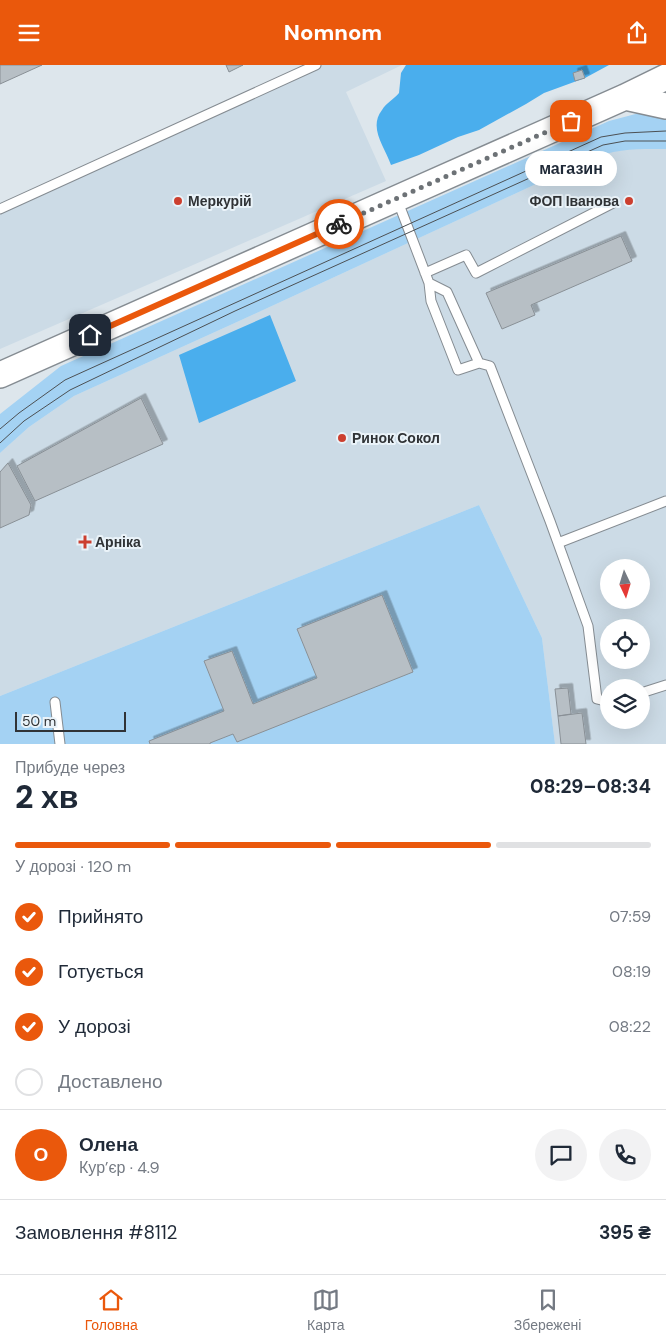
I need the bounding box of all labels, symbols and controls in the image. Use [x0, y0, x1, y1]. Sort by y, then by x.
text: Nomnom [284, 18, 382, 47]
icon: menu [15, 19, 43, 47]
icon: share [623, 19, 651, 47]
pin [550, 100, 592, 142]
icon: bag [557, 107, 585, 135]
callout: магазин [525, 151, 617, 186]
text: магазин [539, 158, 603, 179]
place label: Меркурій [188, 192, 252, 210]
place label: ФОП Іванова [529, 192, 619, 210]
marker: Меркурій [172, 195, 184, 207]
marker: ФОП Іванова [623, 195, 635, 207]
courier [314, 199, 364, 249]
icon: bike [325, 210, 353, 238]
pin [69, 314, 111, 356]
icon: home [76, 321, 104, 349]
place label: Ринок Сокол [352, 429, 440, 447]
marker: Ринок Сокол [336, 432, 348, 444]
place label: Арніка [95, 533, 141, 551]
marker: Арніка [79, 536, 91, 548]
north arrow [600, 559, 650, 609]
map controls [600, 559, 650, 729]
button: locate [600, 619, 650, 669]
button: layers [600, 679, 650, 729]
scale bar [15, 709, 126, 732]
text: 50 m [22, 712, 56, 730]
text: Прибуде через [15, 757, 125, 778]
text: 08:29–08:34 [530, 774, 651, 799]
text: 2 хв [15, 776, 78, 818]
text: У дорозі · 120 m [15, 856, 131, 877]
icon: check [15, 903, 43, 931]
text: Прийнято [58, 904, 143, 929]
text: 07:59 [609, 906, 651, 927]
icon: check [15, 958, 43, 986]
text: Готується [58, 959, 144, 984]
text: 08:19 [612, 961, 651, 982]
icon: check [15, 1013, 43, 1041]
text: У дорозі [58, 1014, 131, 1039]
text: 08:22 [609, 1016, 651, 1037]
text: Доставлено [58, 1069, 163, 1094]
button: chat [535, 1129, 587, 1181]
button: phone [599, 1129, 651, 1181]
text: Олена [79, 1132, 138, 1157]
text: О [34, 1142, 48, 1167]
text: Кур’єр · 4.9 [79, 1157, 160, 1178]
text: Замовлення #8112 [15, 1220, 178, 1245]
text: 395 ₴ [599, 1220, 651, 1245]
tab: Головна [85, 1286, 138, 1334]
tab: Карта [307, 1286, 345, 1334]
tab: Збережені [514, 1286, 581, 1334]

